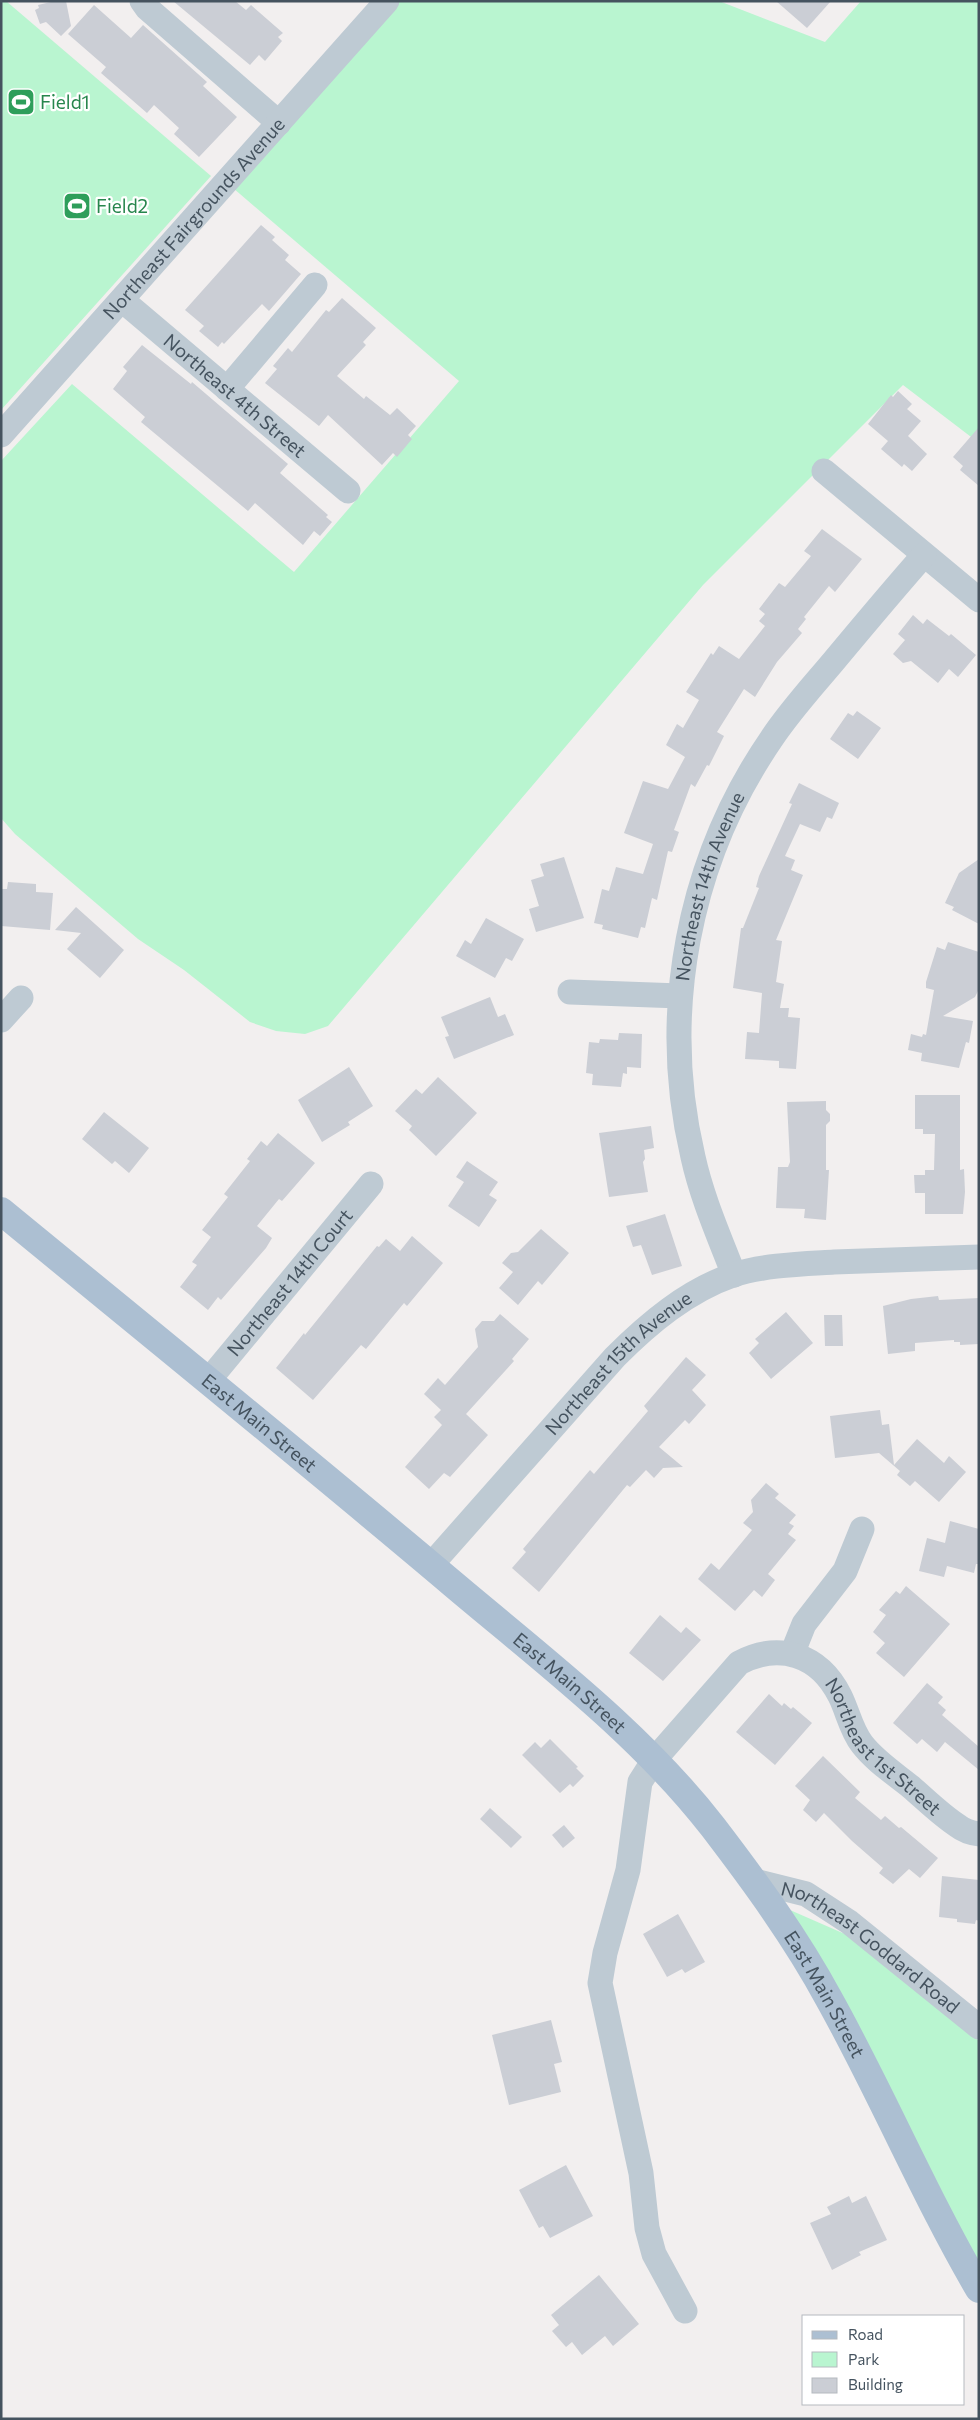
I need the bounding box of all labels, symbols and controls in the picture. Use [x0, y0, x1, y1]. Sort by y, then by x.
sports icon: Field1 [6, 87, 36, 117]
place label: Field1 [40, 90, 90, 113]
street label: Northeast Fairgrounds Avenue [98, 112, 289, 324]
sports icon: Field2 [62, 191, 92, 221]
place label: Field2 [96, 194, 148, 217]
street label: Northeast 4th Street [159, 328, 311, 462]
street label: Northeast 14th Avenue [670, 788, 749, 982]
street label: Northeast 14th Court [222, 1204, 357, 1360]
street label: Northeast 15th Avenue [540, 1286, 695, 1439]
street label: East Main Street [197, 1368, 322, 1477]
street label: East Main Street [509, 1627, 632, 1738]
street label: Northeast 1st Street [821, 1673, 946, 1820]
street label: Northeast Goddard Road [779, 1876, 965, 2018]
street label: East Main Street [780, 1926, 870, 2061]
legend [802, 2315, 965, 2405]
text: Road [848, 2325, 883, 2343]
text: Park [848, 2350, 879, 2368]
text: Building [848, 2375, 903, 2393]

